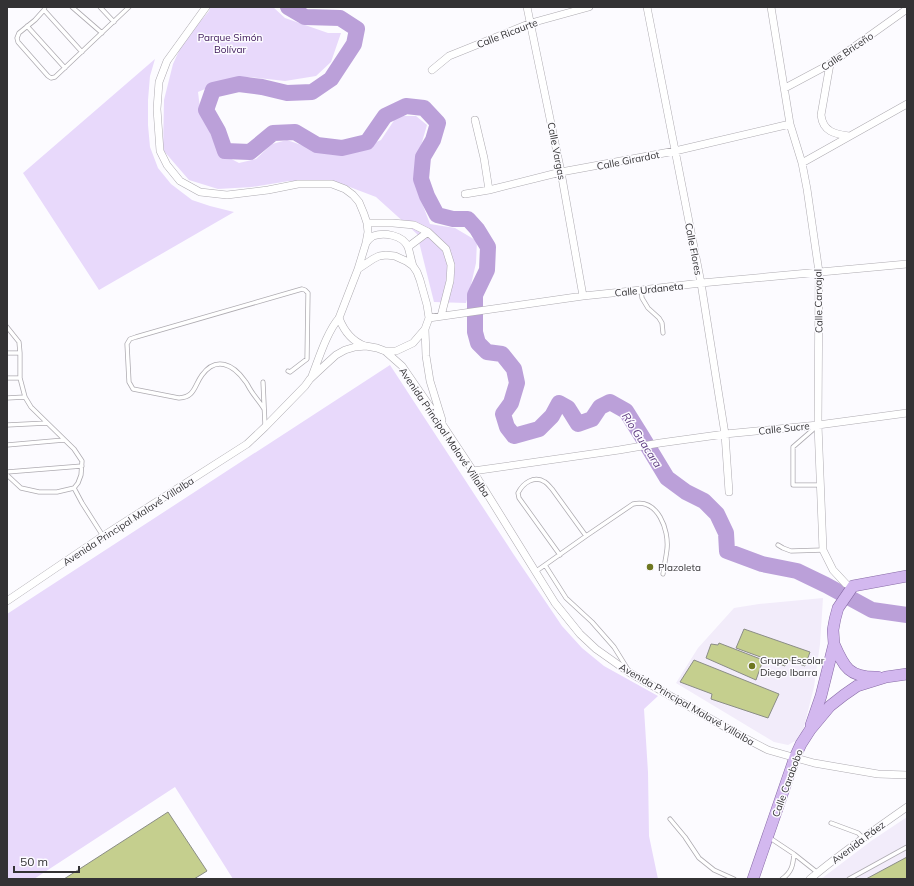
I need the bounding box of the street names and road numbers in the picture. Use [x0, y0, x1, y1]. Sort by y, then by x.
street label: Calle Ricaurte [475, 16, 539, 51]
street label: Calle Briceño [819, 29, 876, 74]
street label: Calle Vargas [545, 121, 568, 181]
street label: Calle Girardot [596, 148, 661, 173]
street label: Calle Flores [682, 222, 705, 276]
street label: Calle Carvajal [811, 269, 826, 333]
street label: Calle Urdaneta [614, 279, 684, 300]
street label: Avenida Principal Malavé Villalba [396, 365, 493, 500]
street label: Calle Sucre [758, 419, 810, 438]
street label: Avenida Principal Malavé Villalba [60, 474, 196, 569]
street label: Avenida Principal Malavé Villalba [617, 660, 757, 749]
street label: Calle Carabobo [769, 747, 806, 819]
street label: Avenida Páez [829, 818, 888, 867]

